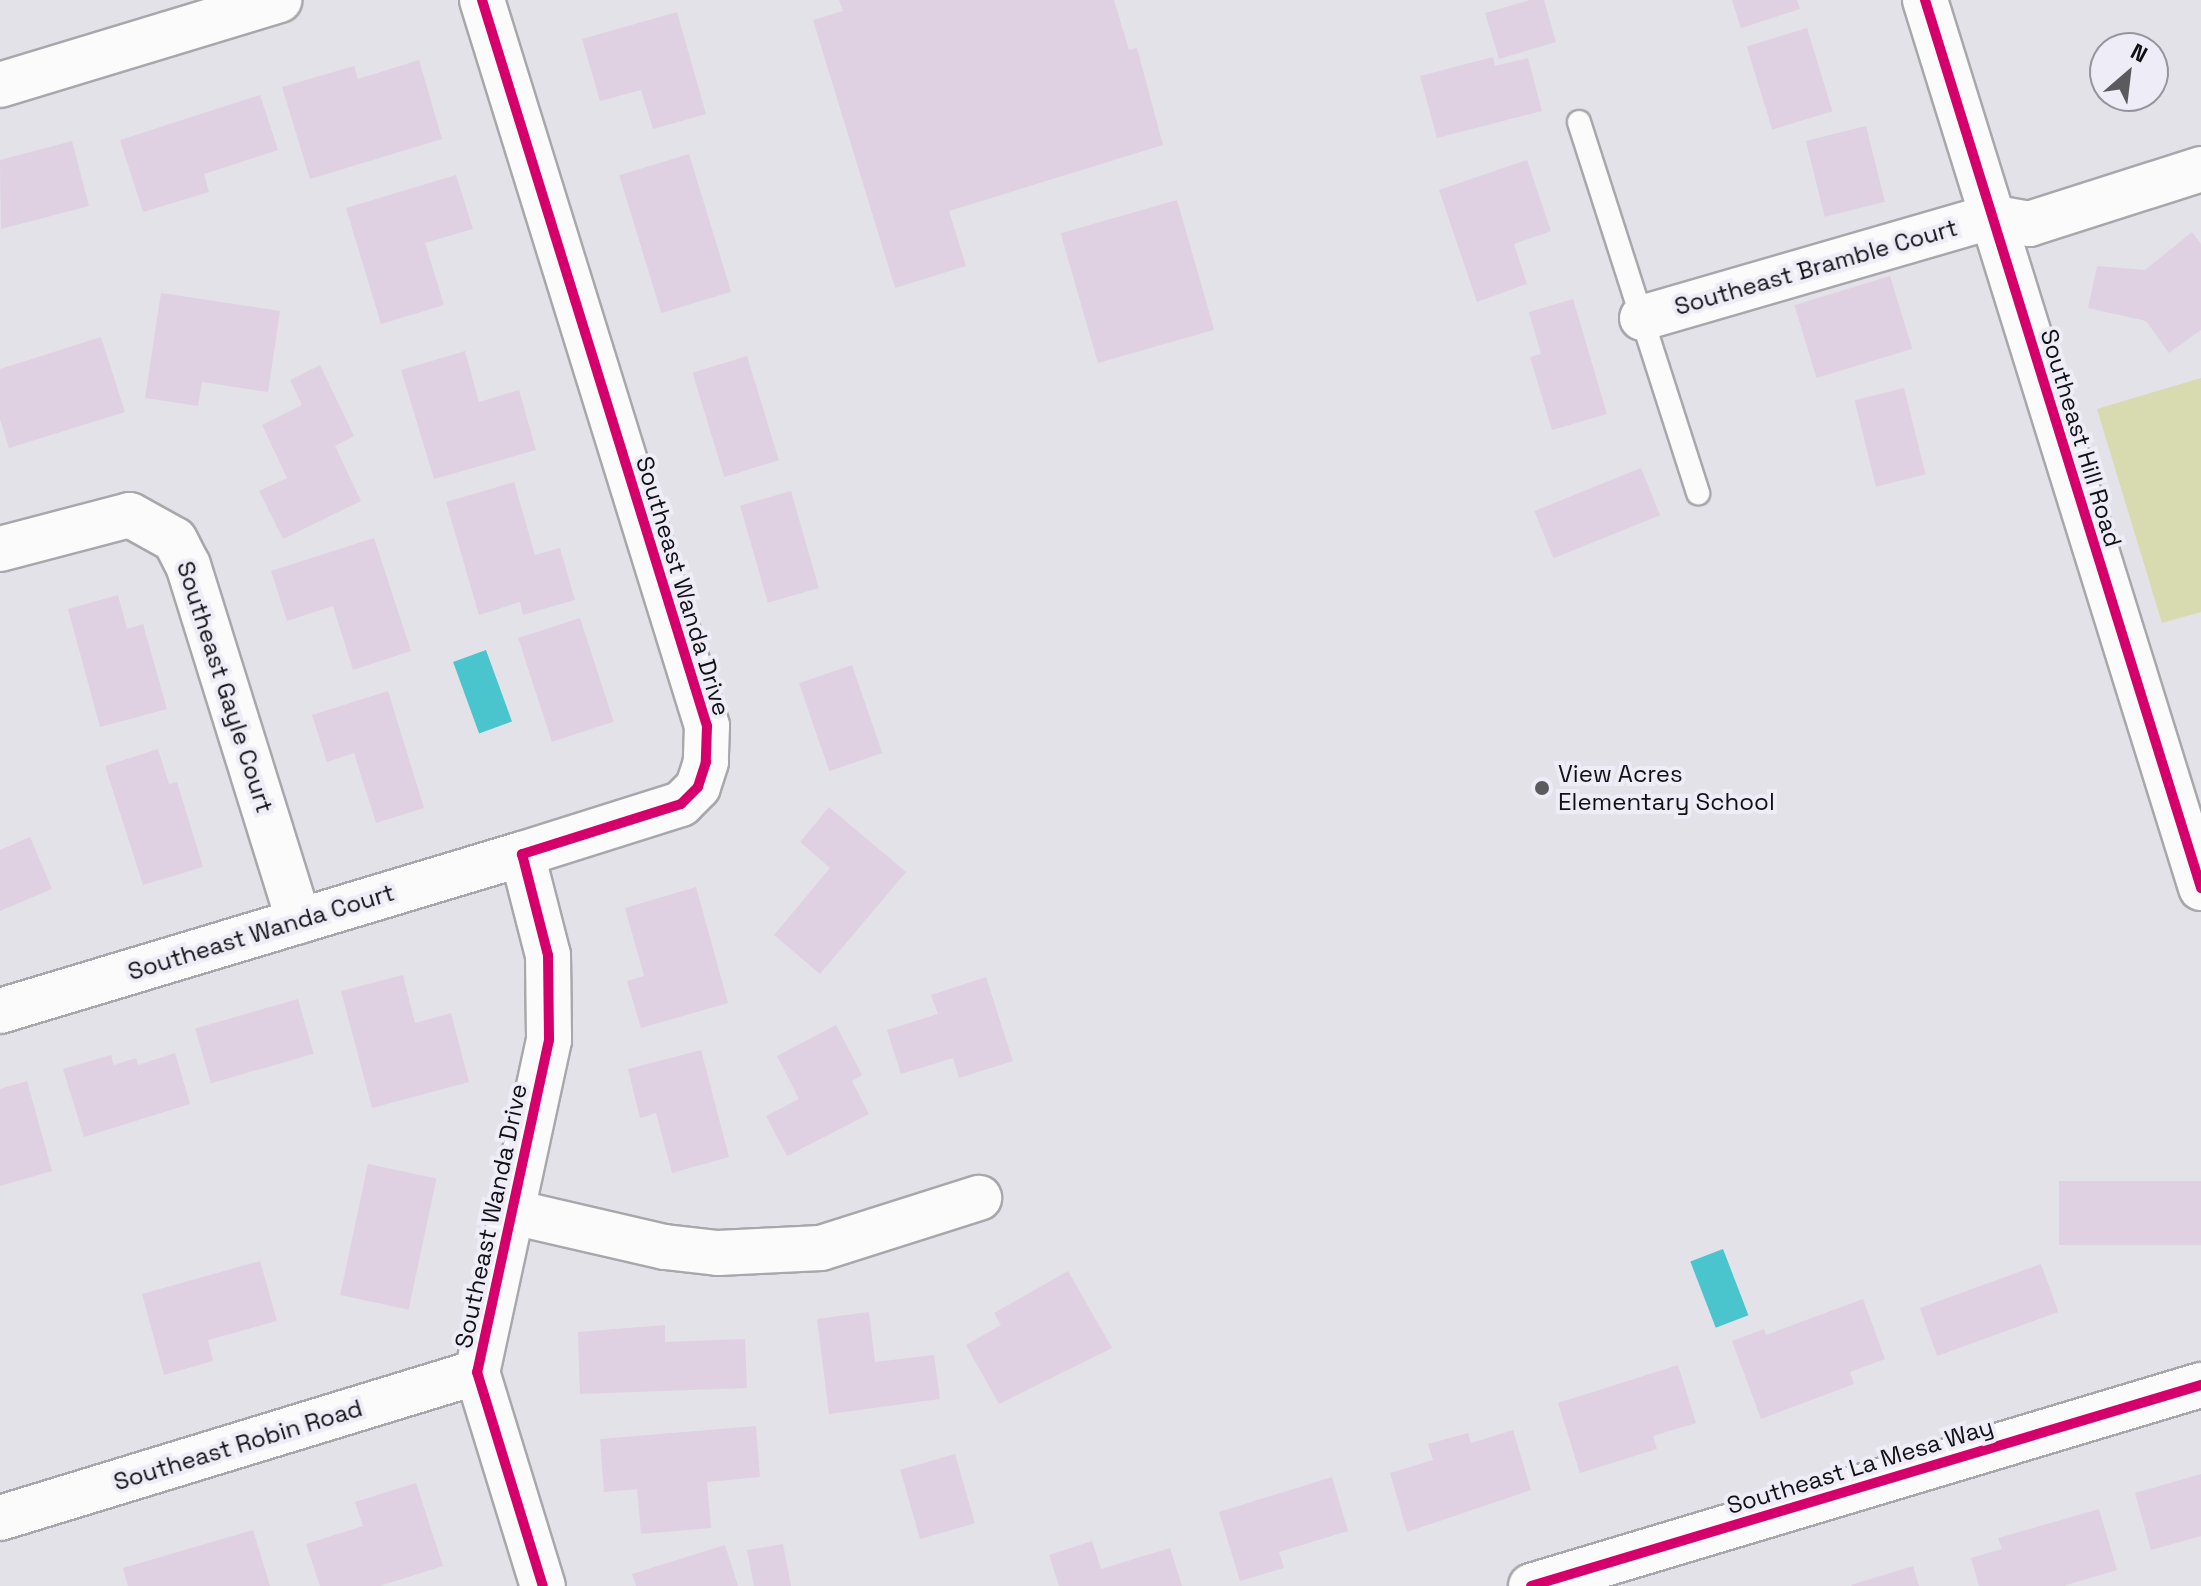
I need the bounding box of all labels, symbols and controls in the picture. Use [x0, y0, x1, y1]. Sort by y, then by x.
north arrow [2089, 32, 2169, 112]
text: N [2126, 37, 2152, 68]
street label: Southeast Bramble Court [1671, 213, 1961, 321]
street label: Southeast Hill Road [2034, 326, 2128, 550]
street label: Southeast Wanda Drive [630, 453, 736, 719]
street label: Southeast Gayle Court [171, 558, 279, 816]
place label: View Acres Elementary School [1558, 760, 1775, 816]
marker: View Acres Elementary School [1533, 779, 1551, 797]
street label: Southeast Wanda Court [124, 878, 398, 986]
street label: Southeast Wanda Drive [449, 1081, 533, 1351]
street label: Southeast Robin Road [110, 1393, 366, 1497]
street label: Southeast La Mesa Way [1723, 1412, 1997, 1520]

